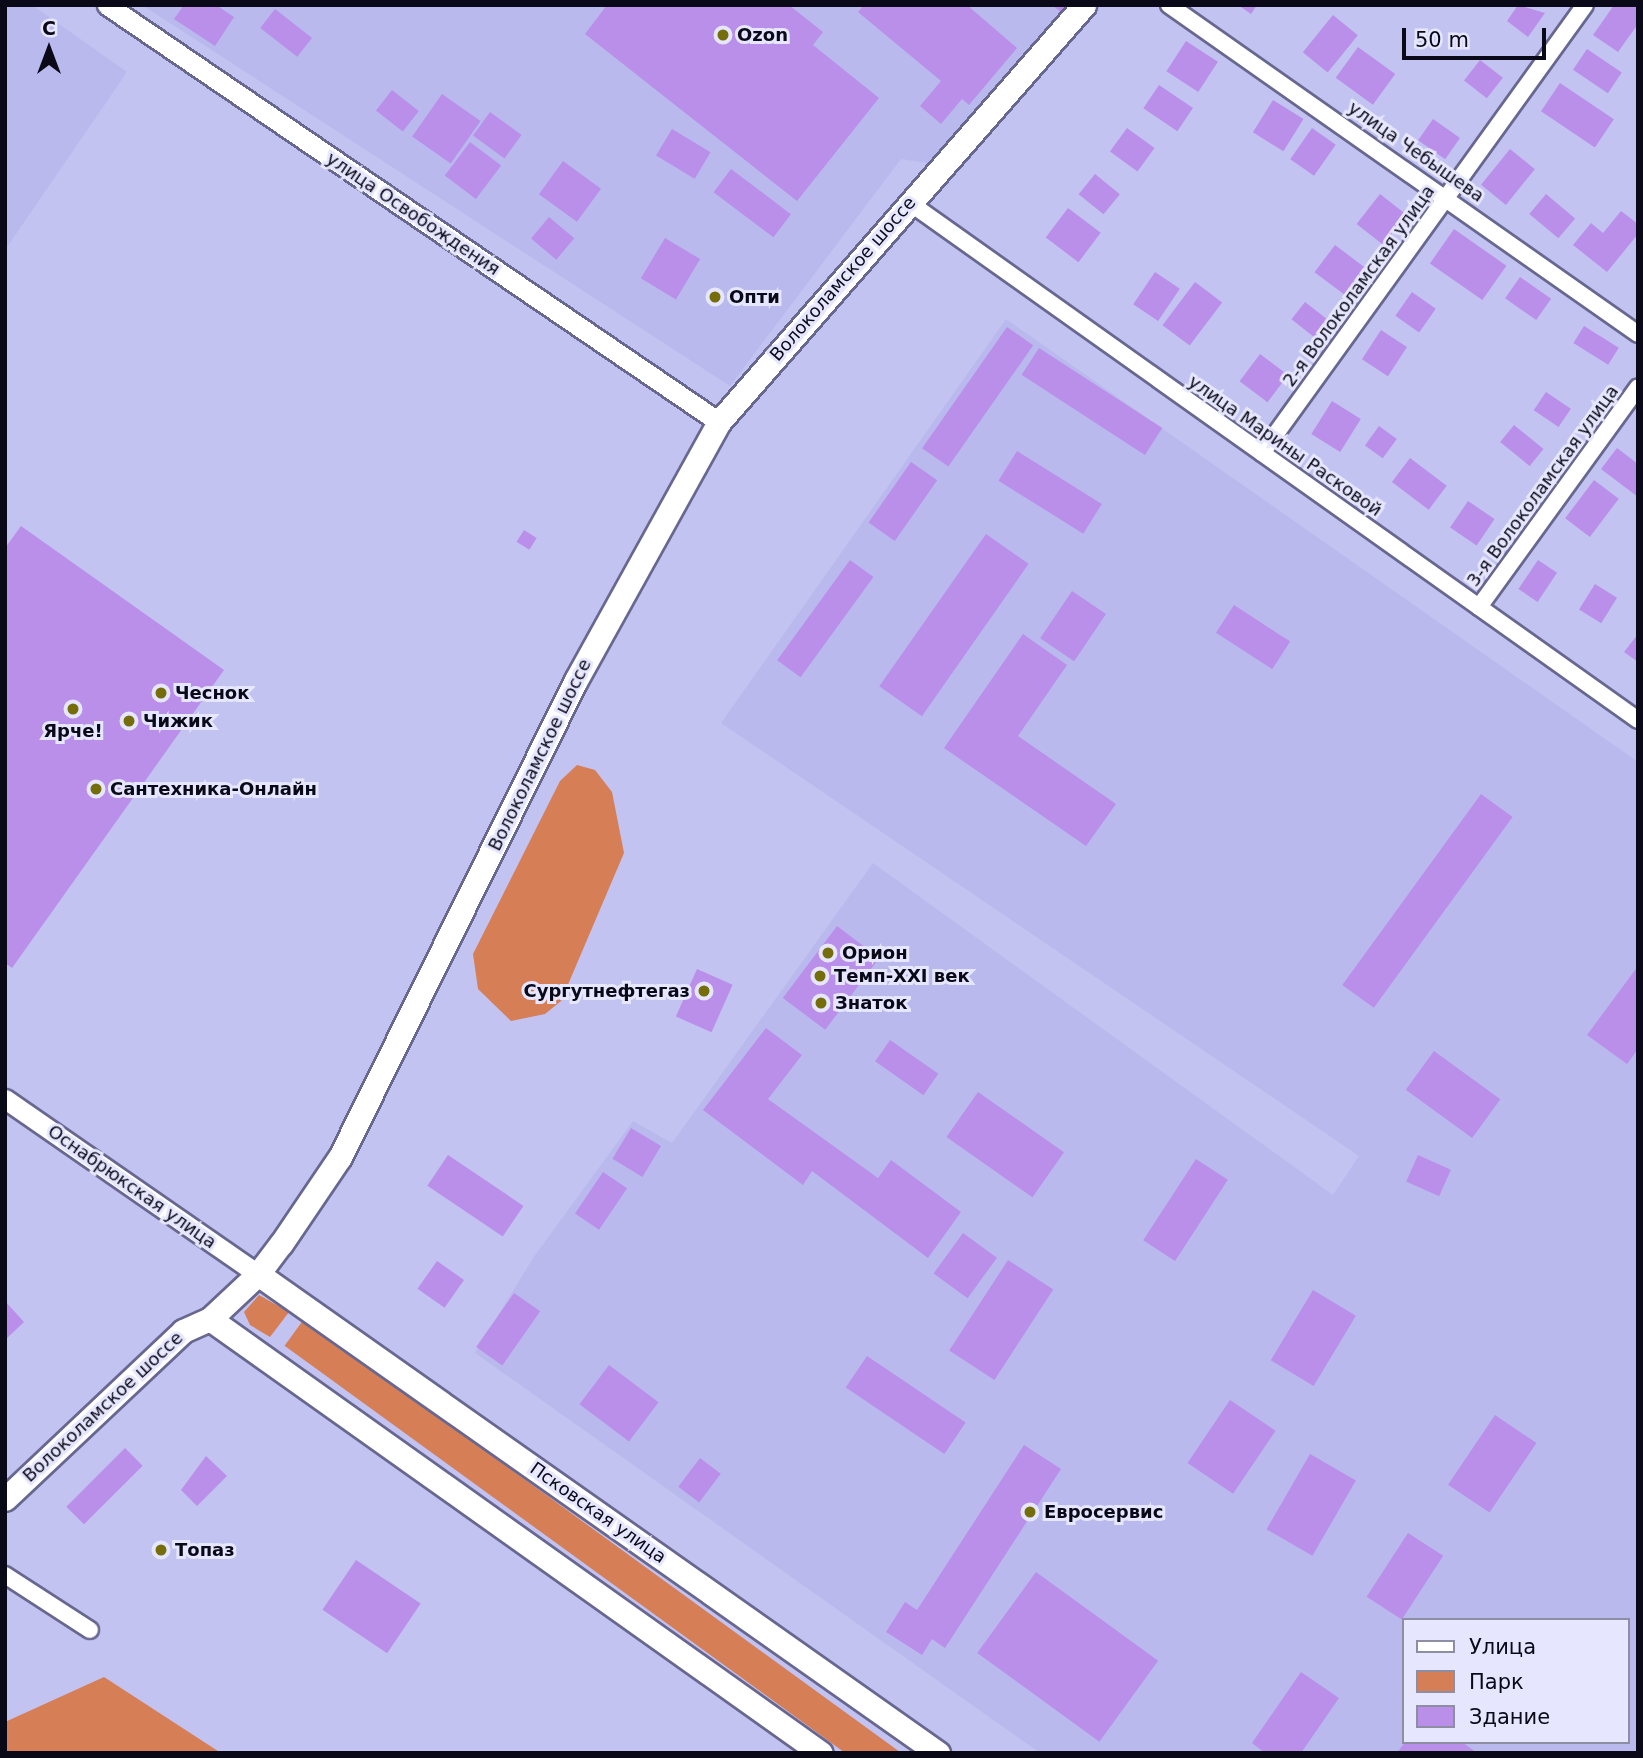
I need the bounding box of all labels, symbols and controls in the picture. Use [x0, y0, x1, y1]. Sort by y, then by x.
north arrow [14, 14, 84, 84]
scale bar [1405, 14, 1548, 58]
text: С [42, 17, 56, 39]
place label: Ozon [737, 24, 788, 46]
marker: Ozon [715, 27, 731, 43]
text: 50 m [1415, 28, 1469, 52]
street label: улица Чебышева [1344, 97, 1488, 207]
street label: улица Освобождения [322, 148, 504, 280]
street label: 2-я Волоколамская улица [1279, 181, 1439, 391]
street label: Волоколамское шоссе [766, 192, 920, 366]
place label: Опти [729, 286, 780, 308]
marker: Опти [707, 289, 723, 305]
street label: улица Марины Расковой [1184, 371, 1386, 521]
street label: 3-я Волоколамская улица [1463, 381, 1623, 591]
street label: Волоколамское шоссе [484, 656, 596, 854]
place label: Чеснок [175, 682, 249, 704]
marker: Чеснок [153, 685, 169, 701]
marker: Ярче! [65, 701, 81, 717]
place label: Чижик [143, 710, 213, 732]
marker: Чижик [121, 713, 137, 729]
place label: Ярче! [43, 720, 103, 742]
place label: Сантехника-Онлайн [110, 778, 317, 800]
marker: Сантехника-Онлайн [88, 781, 104, 797]
place label: Орион [842, 942, 908, 964]
marker: Орион [820, 945, 836, 961]
place label: Темп-XXI век [834, 965, 970, 987]
marker: Темп-XXI век [812, 968, 828, 984]
place label: Сургутнефтегаз [523, 980, 690, 1002]
marker: Сургутнефтегаз [696, 983, 712, 999]
place label: Знаток [835, 992, 907, 1014]
marker: Знаток [813, 995, 829, 1011]
street label: Оснабрюкская улица [44, 1121, 220, 1253]
street label: Волоколамское шоссе [19, 1327, 187, 1487]
street label: Псковская улица [526, 1458, 670, 1568]
place label: Евросервис [1044, 1501, 1163, 1523]
marker: Евросервис [1022, 1504, 1038, 1520]
place label: Топаз [175, 1539, 235, 1561]
marker: Топаз [153, 1542, 169, 1558]
legend [1402, 1618, 1629, 1744]
text: Улица [1469, 1635, 1536, 1659]
text: Парк [1469, 1670, 1524, 1694]
text: Здание [1469, 1705, 1550, 1729]

